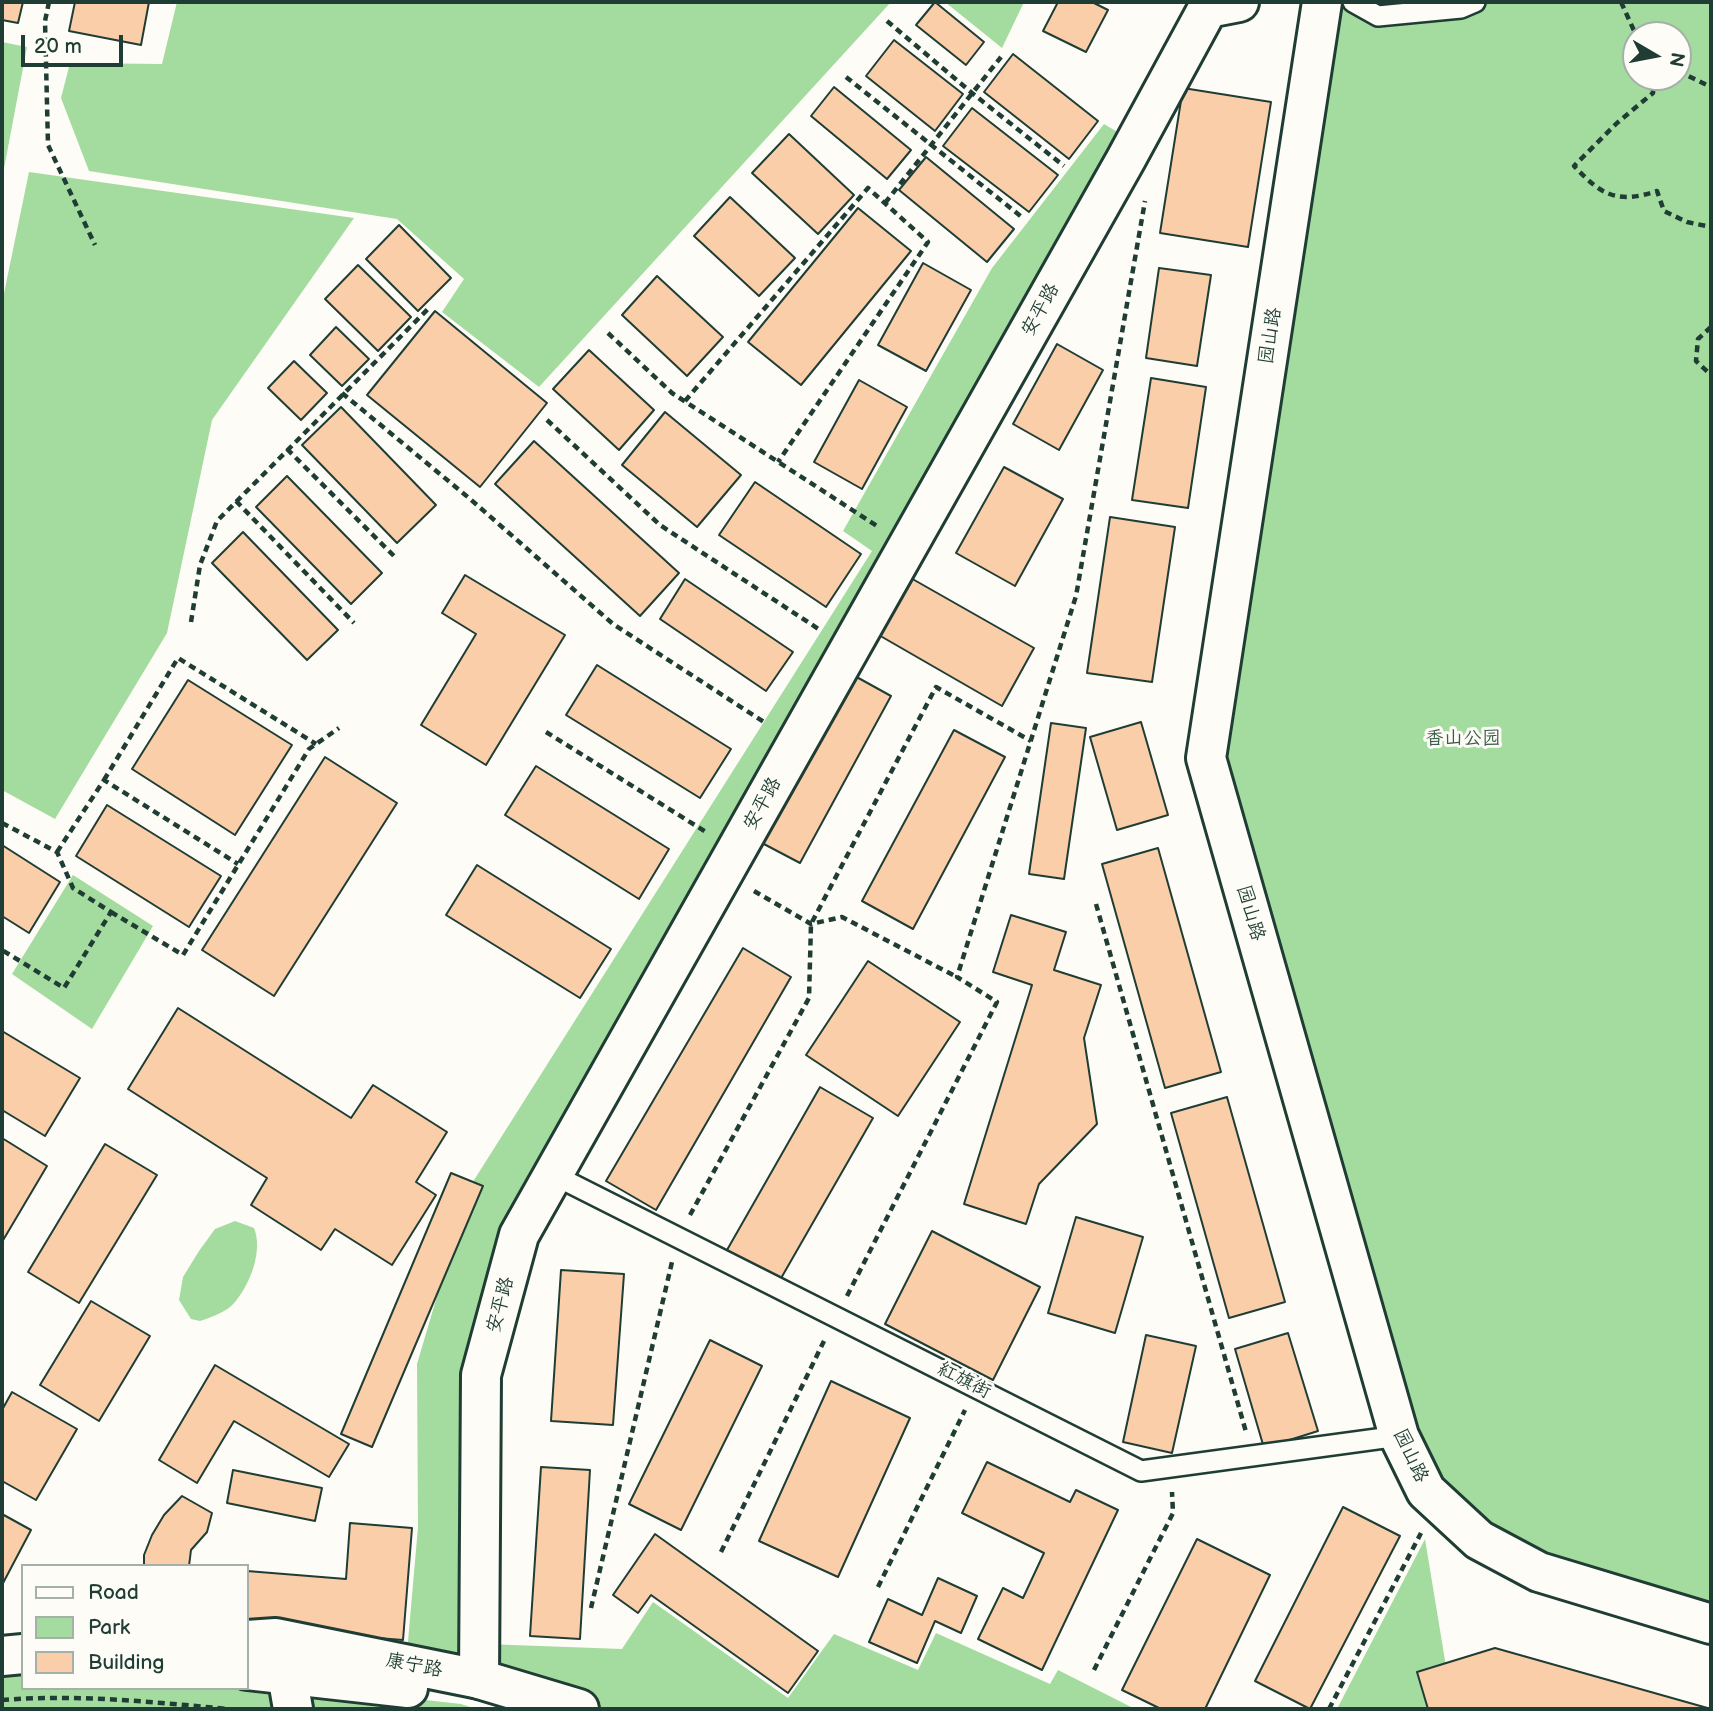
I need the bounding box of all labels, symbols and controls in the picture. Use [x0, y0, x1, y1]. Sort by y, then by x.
scale bar [24, 21, 126, 65]
north arrow [1622, 21, 1692, 91]
text: 20 m [34, 34, 82, 59]
text: N [1664, 50, 1689, 68]
street label: 安平路 [1017, 280, 1065, 340]
street label: 园山路 [1255, 306, 1287, 366]
park label: 香山公园 [1425, 728, 1501, 750]
street label: 安平路 [739, 774, 787, 834]
street label: 园山路 [1231, 882, 1269, 944]
street label: 安平路 [483, 1275, 519, 1335]
street label: 紅旗街 [933, 1358, 995, 1404]
street label: 园山路 [1388, 1425, 1432, 1487]
legend [21, 1564, 248, 1690]
text: Road [88, 1580, 139, 1605]
text: Park [88, 1615, 130, 1640]
street label: 康宁路 [384, 1649, 444, 1683]
text: Building [88, 1650, 164, 1675]

